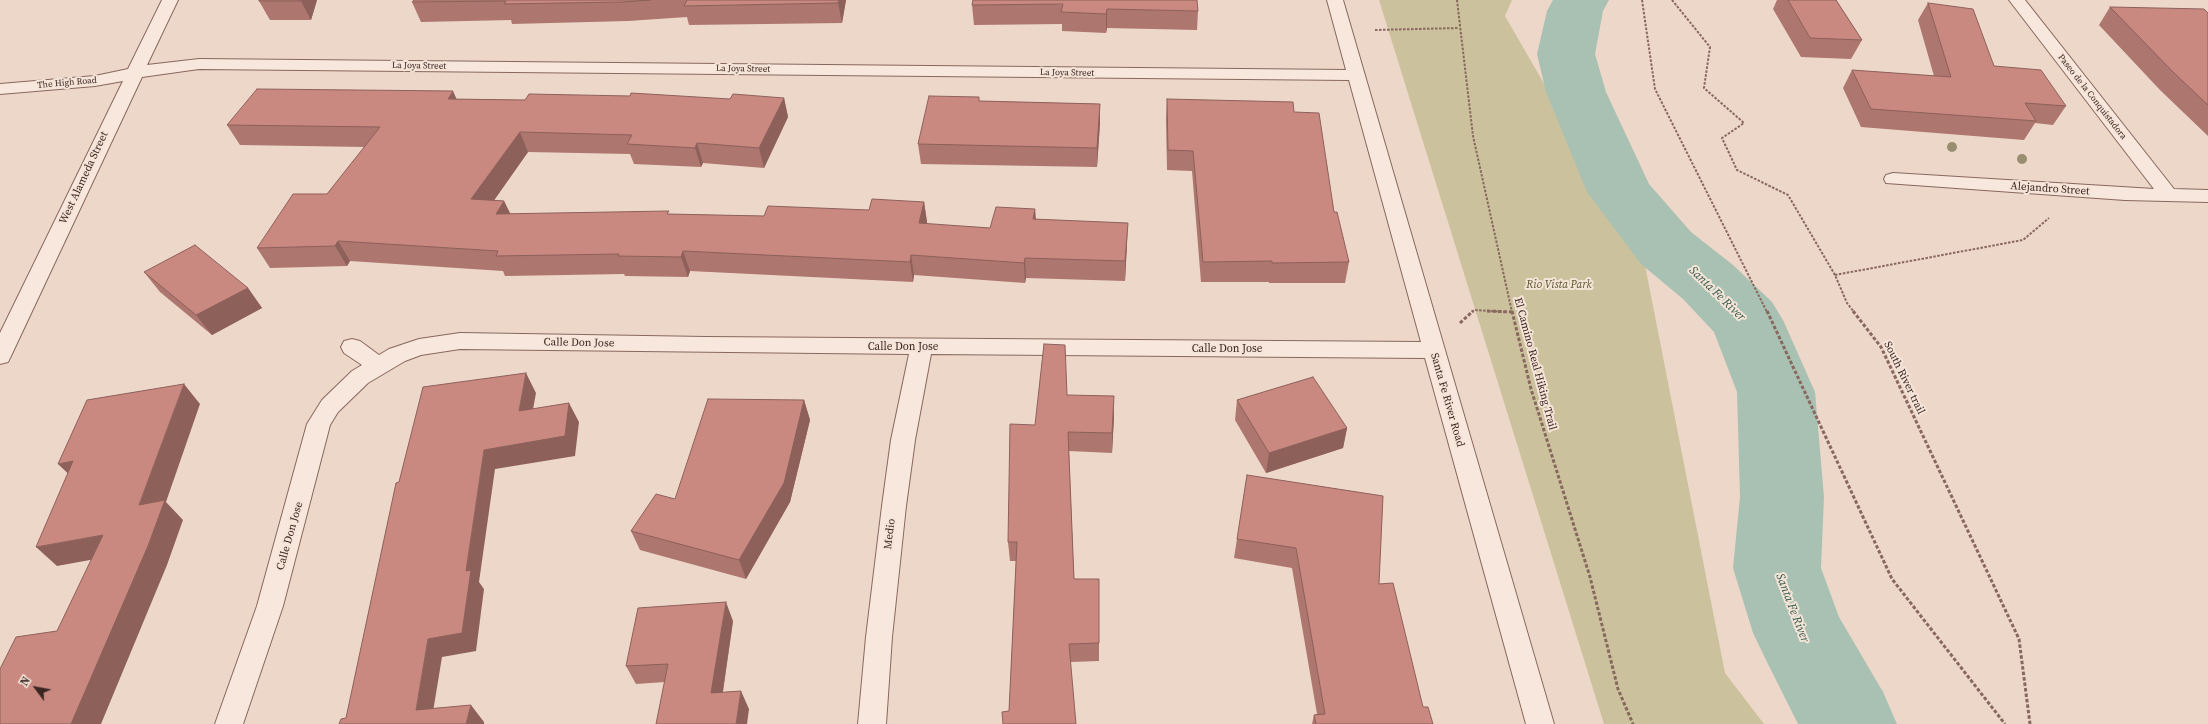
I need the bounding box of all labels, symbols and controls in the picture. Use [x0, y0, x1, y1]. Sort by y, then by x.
street label: Paseo de la Conquistadora [2055, 52, 2129, 142]
street label: La Joya Street [392, 60, 446, 72]
street label: La Joya Street [716, 63, 770, 75]
street label: La Joya Street [1040, 67, 1094, 79]
street label: The High Road [37, 75, 97, 91]
street label: West Alameda Street [57, 130, 111, 226]
street label: Alejandro Street [2010, 180, 2090, 198]
water label: Santa Fe River [1686, 264, 1748, 324]
park label: Rio Vista Park [1526, 278, 1592, 292]
street label: El Camino Real Hiking Trail [1511, 296, 1559, 432]
street label: Calle Don Jose [544, 336, 614, 350]
street label: South River trail [1881, 339, 1927, 417]
street label: Calle Don Jose [868, 340, 938, 354]
street label: Calle Don Jose [1192, 342, 1262, 356]
street label: Santa Fe River Road [1427, 352, 1467, 448]
street label: Calle Don Jose [274, 500, 306, 572]
street label: Medio [882, 518, 898, 550]
water label: Santa Fe River [1772, 572, 1812, 644]
north arrow [16, 668, 56, 708]
text: N [17, 674, 34, 689]

